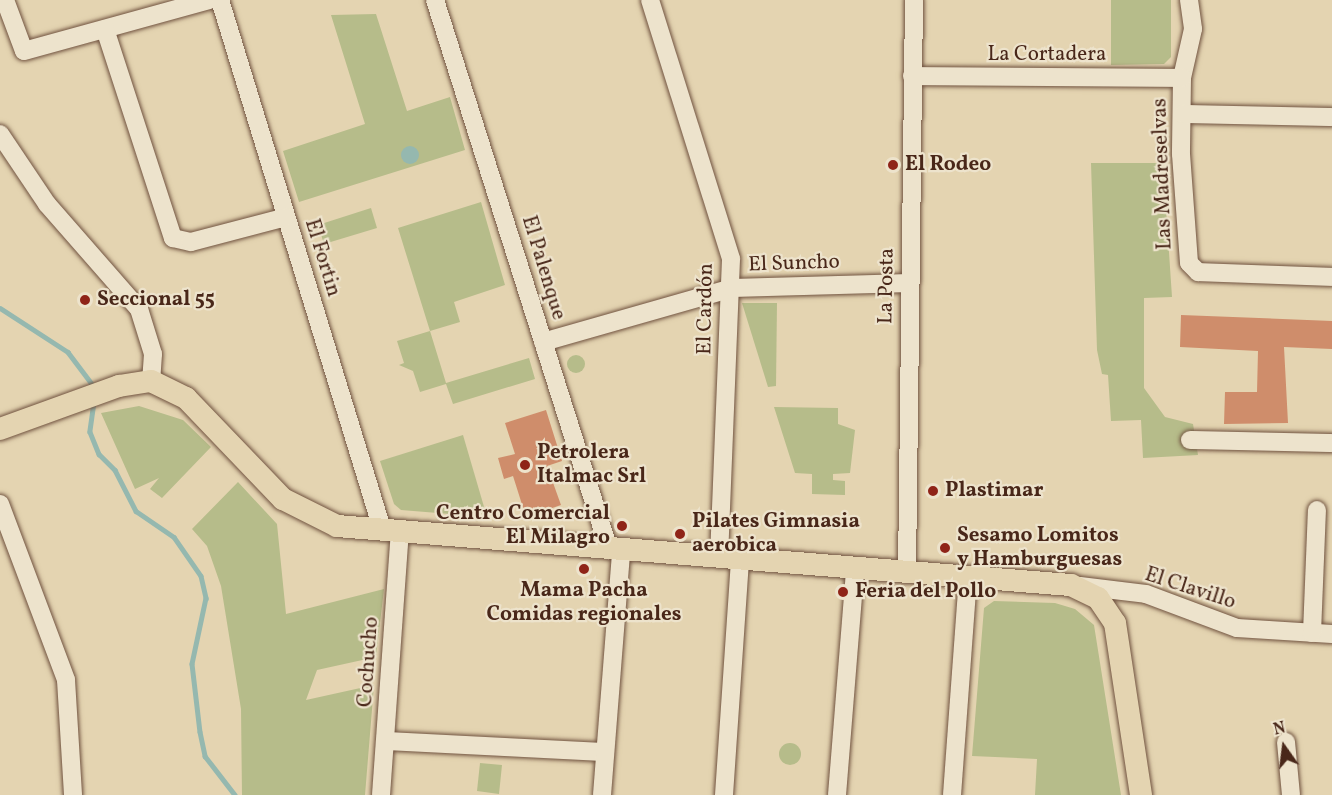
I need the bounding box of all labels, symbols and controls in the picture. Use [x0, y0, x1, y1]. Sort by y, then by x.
street label: La Cortadera [988, 42, 1106, 68]
street label: Las Madreselvas [1148, 98, 1178, 250]
place label: El Rodeo [905, 152, 991, 178]
marker: El Rodeo [886, 158, 900, 172]
street label: El Palenque [515, 213, 571, 323]
street label: El Fortin [298, 216, 346, 300]
street label: La Posta [874, 248, 900, 324]
street label: El Suncho [748, 250, 840, 278]
street label: El Cardón [693, 263, 719, 355]
place label: Seccional 55 [97, 287, 215, 313]
marker: Seccional 55 [78, 293, 92, 307]
place label: Petrolera Italmac Srl [537, 440, 646, 490]
marker: Petrolera Italmac Srl [518, 458, 532, 472]
place label: Plastimar [945, 478, 1044, 504]
marker: Plastimar [926, 484, 940, 498]
place label: Centro Comercial El Milagro [436, 501, 610, 551]
place label: Pilates Gimnasia aerobica [692, 509, 860, 559]
marker: Centro Comercial El Milagro [615, 519, 629, 533]
place label: Sesamo Lomitos y Hamburguesas [957, 523, 1122, 573]
marker: Pilates Gimnasia aerobica [673, 527, 687, 541]
marker: Sesamo Lomitos y Hamburguesas [938, 541, 952, 555]
marker: Mama Pacha Comidas regionales [577, 562, 591, 576]
street label: El Clavillo [1141, 562, 1239, 616]
place label: Mama Pacha Comidas regionales [486, 578, 682, 628]
place label: Feria del Pollo [855, 579, 996, 605]
marker: Feria del Pollo [836, 585, 850, 599]
street label: Cochucho [353, 616, 385, 708]
north arrow [1254, 717, 1314, 777]
text: N [1271, 717, 1288, 742]

